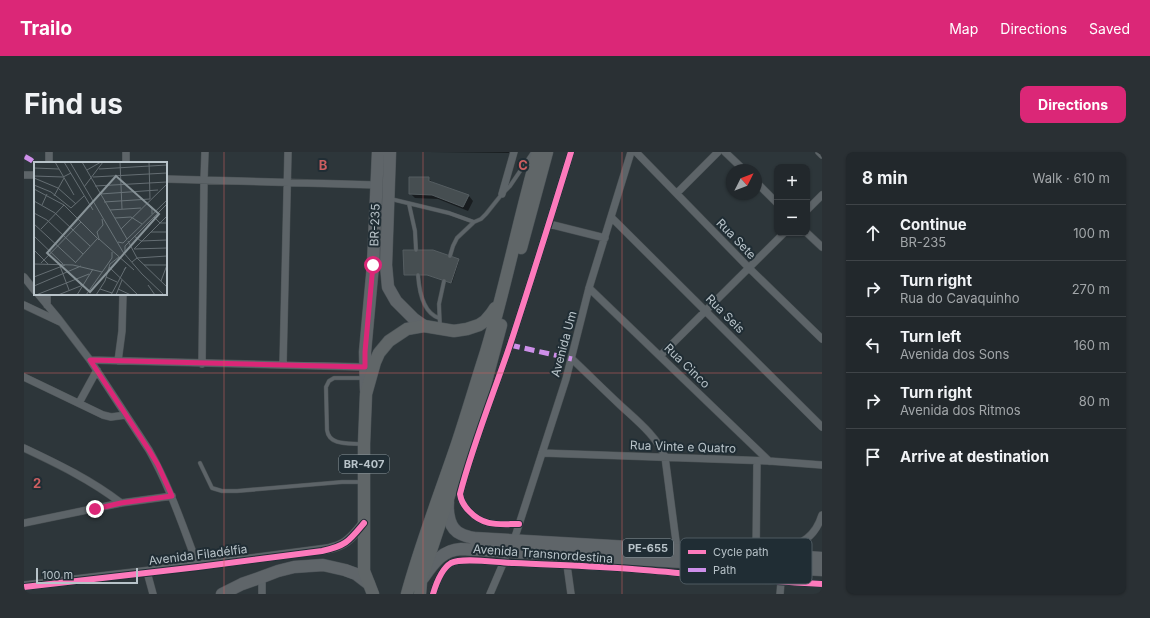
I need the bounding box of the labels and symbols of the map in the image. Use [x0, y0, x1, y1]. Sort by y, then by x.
text: B [319, 157, 328, 173]
text: C [518, 157, 528, 173]
inset map [34, 162, 167, 295]
north arrow [726, 164, 762, 200]
street label: BR-235 [366, 203, 383, 247]
street label: Rua Sete [713, 215, 759, 262]
route start [364, 256, 382, 274]
street label: Rua Seis [703, 291, 748, 336]
street label: Avenida Um [547, 309, 580, 379]
street label: Rua Cinco [661, 340, 713, 391]
street label: Rua Vinte e Quatro [630, 437, 736, 456]
road number: BR-407 [339, 455, 389, 473]
text: 2 [33, 475, 41, 491]
route end [86, 500, 104, 518]
legend [680, 538, 812, 584]
road number: PE-655 [623, 539, 673, 557]
street label: Avenida Filadélfia [148, 541, 248, 568]
street label: Avenida Transnordestina [473, 541, 613, 566]
text: Cycle path [713, 545, 769, 559]
text: Path [713, 563, 736, 577]
scale bar [36, 566, 138, 585]

